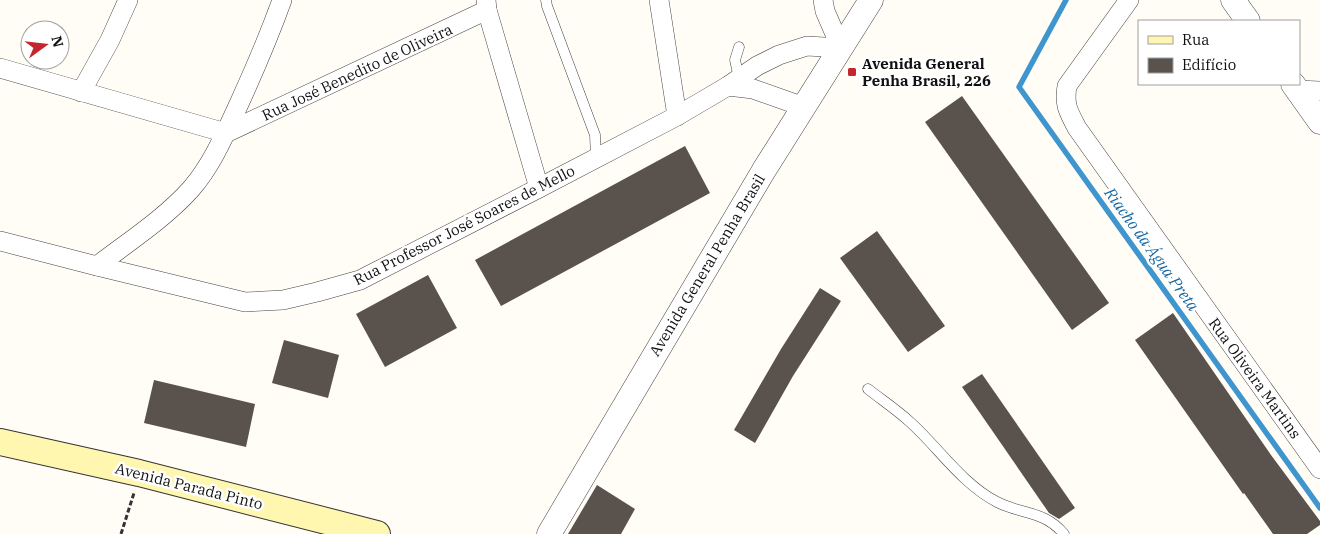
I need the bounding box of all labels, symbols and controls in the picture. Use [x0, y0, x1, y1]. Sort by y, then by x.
street label: Rua José Benedito de Oliveira [259, 19, 455, 125]
north arrow [20, 20, 70, 70]
legend [1138, 20, 1300, 85]
text: Rua [1182, 30, 1209, 49]
text: N [47, 34, 68, 49]
place label: Avenida General Penha Brasil, 226 [862, 54, 991, 90]
text: Edifício [1182, 55, 1236, 74]
marker: Avenida General Penha Brasil, 226 [846, 66, 858, 78]
street label: Rua Professor José Soares de Mello [350, 161, 578, 289]
street label: Avenida General Penha Brasil [645, 170, 769, 360]
water label: Riacho da Água Preta [1100, 182, 1204, 315]
street label: Rua Oliveira Martins [1205, 314, 1305, 442]
street label: Avenida Parada Pinto [113, 458, 265, 514]

